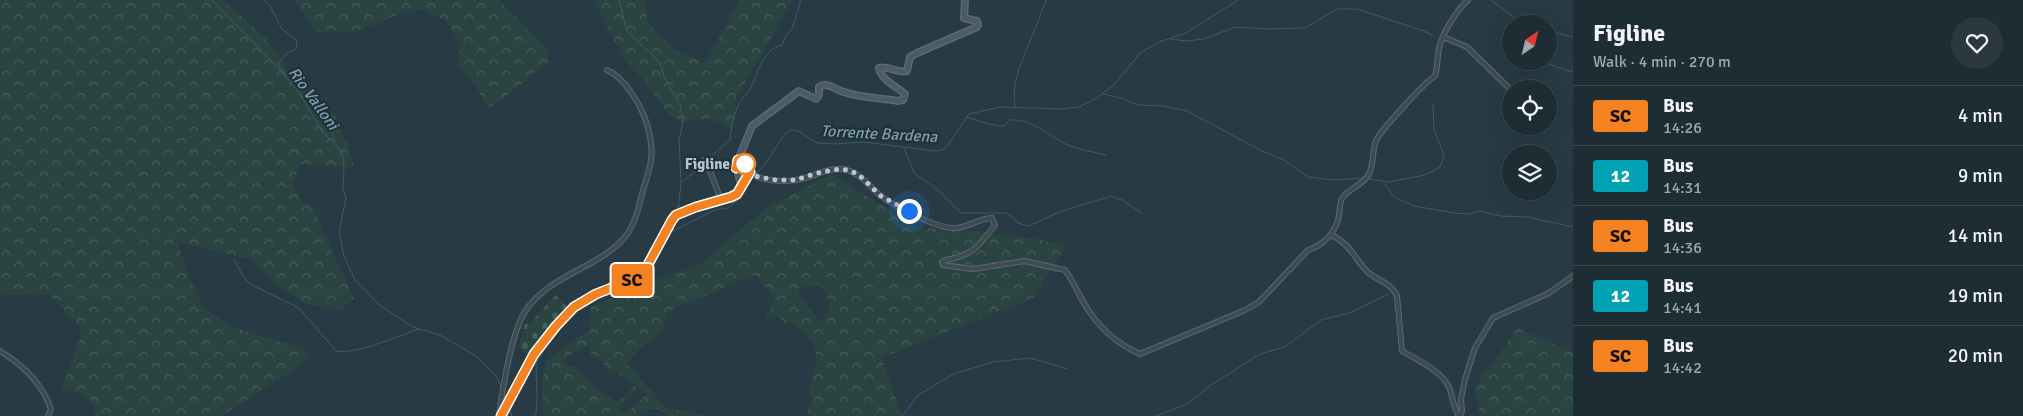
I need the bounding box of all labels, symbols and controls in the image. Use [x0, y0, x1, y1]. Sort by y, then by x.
north arrow [1502, 15, 1558, 70]
map controls [1502, 15, 1557, 200]
button: heart [1951, 17, 2003, 69]
text: Figline [1593, 18, 1665, 48]
text: Walk · 4 min · 270 m [1593, 52, 1731, 72]
water label: Rio Valloni [284, 63, 344, 135]
button: locate [1502, 80, 1557, 135]
text: Bus [1663, 94, 1694, 118]
text: 4 min [1958, 104, 2003, 128]
text: SC [1610, 105, 1631, 127]
text: 14:26 [1663, 118, 1702, 138]
water label: Torrente Bardena [820, 121, 939, 147]
button: layers [1502, 145, 1557, 200]
marker: Figline [734, 153, 756, 175]
text: Bus [1663, 154, 1694, 178]
place label: Figline [685, 155, 730, 173]
text: 9 min [1958, 164, 2003, 188]
text: 12 [1611, 165, 1630, 187]
text: 14:31 [1663, 178, 1702, 198]
your location [897, 199, 922, 224]
text: Bus [1663, 214, 1694, 238]
text: 14 min [1948, 224, 2003, 248]
text: SC [1610, 225, 1631, 247]
text: 14:36 [1663, 238, 1702, 258]
line badge: SC [610, 264, 654, 296]
text: SC [622, 269, 642, 291]
text: Bus [1663, 274, 1694, 298]
text: 19 min [1948, 284, 2003, 308]
text: 12 [1611, 285, 1630, 307]
text: 14:41 [1663, 298, 1702, 318]
text: Bus [1663, 334, 1694, 358]
text: 20 min [1948, 344, 2003, 368]
text: SC [1610, 345, 1631, 367]
text: 14:42 [1663, 358, 1702, 378]

